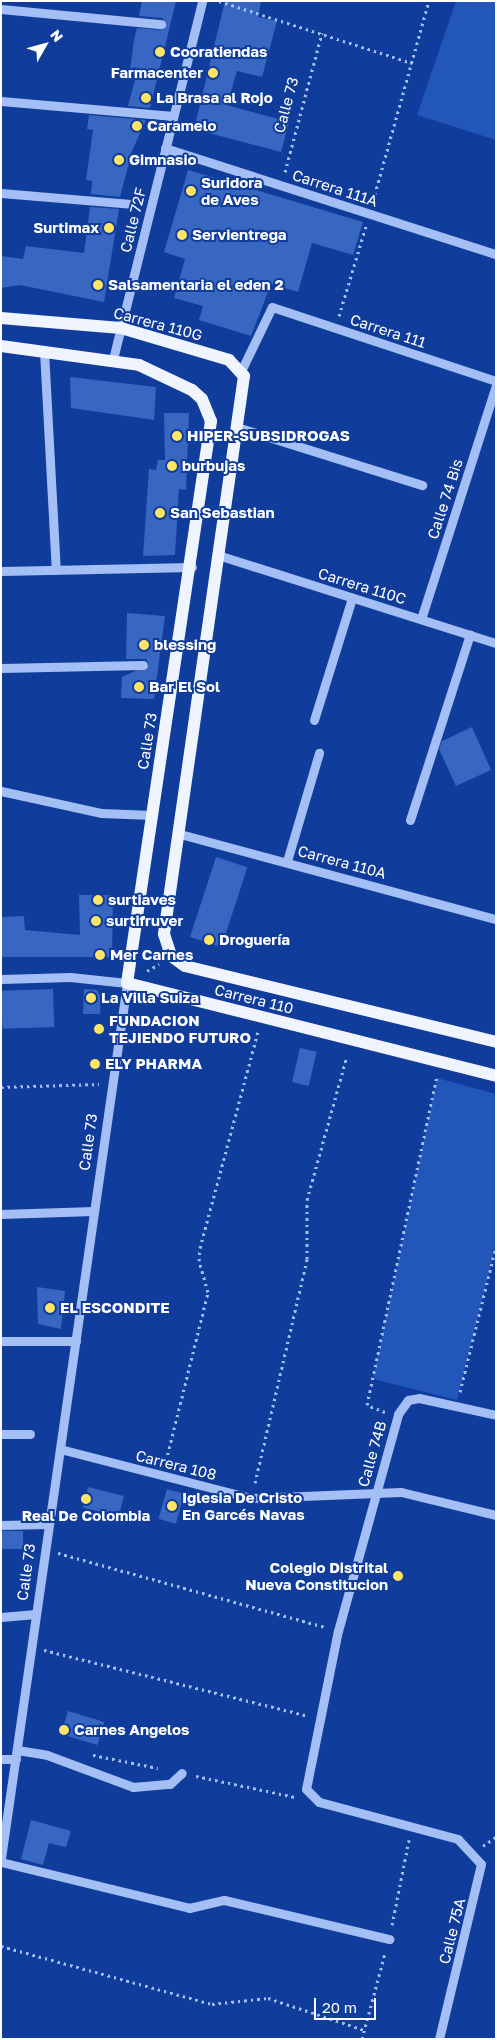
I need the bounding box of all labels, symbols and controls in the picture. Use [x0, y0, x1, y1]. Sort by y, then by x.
north arrow [20, 20, 70, 70]
text: N [47, 26, 67, 45]
place label: Cooratiendas [170, 43, 267, 61]
marker: Cooratiendas [154, 46, 166, 58]
place label: Farmacenter [111, 64, 203, 82]
marker: Farmacenter [207, 67, 219, 79]
street label: Calle 73 [270, 75, 302, 135]
place label: La Brasa al Rojo [156, 89, 273, 107]
marker: La Brasa al Rojo [140, 92, 152, 104]
place label: Caramelo [147, 117, 217, 135]
marker: Caramelo [131, 120, 143, 132]
place label: Gimnasio [129, 151, 197, 169]
marker: Gimnasio [113, 154, 125, 166]
street label: Carrera 111A [290, 166, 380, 210]
place label: Suridora de Aves [201, 173, 262, 208]
marker: Suridora de Aves [185, 185, 197, 197]
street label: Calle 72F [116, 186, 150, 254]
place label: Surtimax [33, 219, 99, 237]
marker: Surtimax [103, 222, 115, 234]
place label: Servientrega [192, 226, 287, 244]
marker: Servientrega [176, 229, 188, 241]
place label: Salsamentaria el eden 2 [108, 276, 284, 294]
marker: Salsamentaria el eden 2 [92, 279, 104, 291]
street label: Carrera 110G [112, 303, 204, 345]
street label: Carrera 111 [348, 310, 428, 352]
place label: HIPER-SUBSIDROGAS [187, 427, 350, 445]
marker: HIPER-SUBSIDROGAS [171, 430, 183, 442]
place label: burbujas [182, 457, 245, 475]
street label: Calle 74 Bis [424, 457, 466, 541]
marker: burbujas [166, 460, 178, 472]
place label: San Sebastian [170, 504, 275, 522]
marker: San Sebastian [154, 507, 166, 519]
street label: Carrera 110C [316, 564, 408, 608]
place label: blessing [154, 636, 216, 654]
marker: blessing [138, 639, 150, 651]
place label: Bar El Sol [149, 678, 220, 696]
marker: Bar El Sol [133, 681, 145, 693]
street label: Calle 73 [134, 711, 160, 771]
street label: Carrera 110A [296, 842, 388, 882]
place label: surtiaves [108, 891, 176, 909]
marker: surtiaves [92, 894, 104, 906]
place label: surtifruver [106, 912, 183, 930]
marker: surtifruver [90, 915, 102, 927]
place label: Droguería [219, 931, 290, 949]
marker: Droguería [203, 934, 215, 946]
place label: Mer Carnes [110, 946, 193, 964]
marker: Mer Carnes [94, 949, 106, 961]
street label: Carrera 110 [213, 981, 295, 1017]
place label: La Villa Suiza [101, 989, 199, 1007]
marker: La Villa Suiza [85, 992, 97, 1004]
place label: FUNDACION TEJIENDO FUTURO [109, 1011, 251, 1046]
marker: FUNDACION TEJIENDO FUTURO [93, 1023, 105, 1035]
place label: ELY PHARMA [105, 1055, 202, 1073]
marker: ELY PHARMA [89, 1058, 101, 1070]
street label: Calle 73 [75, 1112, 101, 1172]
place label: EL ESCONDITE [60, 1299, 170, 1317]
marker: EL ESCONDITE [44, 1302, 56, 1314]
street label: Calle 74B [354, 1419, 390, 1489]
street label: Carrera 108 [134, 1446, 218, 1484]
place label: Iglesia De Cristo En Garcés Navas [182, 1488, 305, 1523]
marker: Real De Colombia [80, 1493, 92, 1505]
marker: Iglesia De Cristo En Garcés Navas [166, 1500, 178, 1512]
place label: Real De Colombia [22, 1507, 150, 1525]
street label: Calle 73 [13, 1542, 39, 1602]
place label: Colegio Distrital Nueva Constitucion [245, 1558, 388, 1593]
marker: Colegio Distrital Nueva Constitucion [392, 1570, 404, 1582]
place label: Carnes Angelos [74, 1721, 189, 1739]
marker: Carnes Angelos [58, 1724, 70, 1736]
street label: Calle 75A [435, 1896, 469, 1966]
scale bar [317, 1988, 380, 2020]
text: 20 m [322, 1998, 357, 2016]

